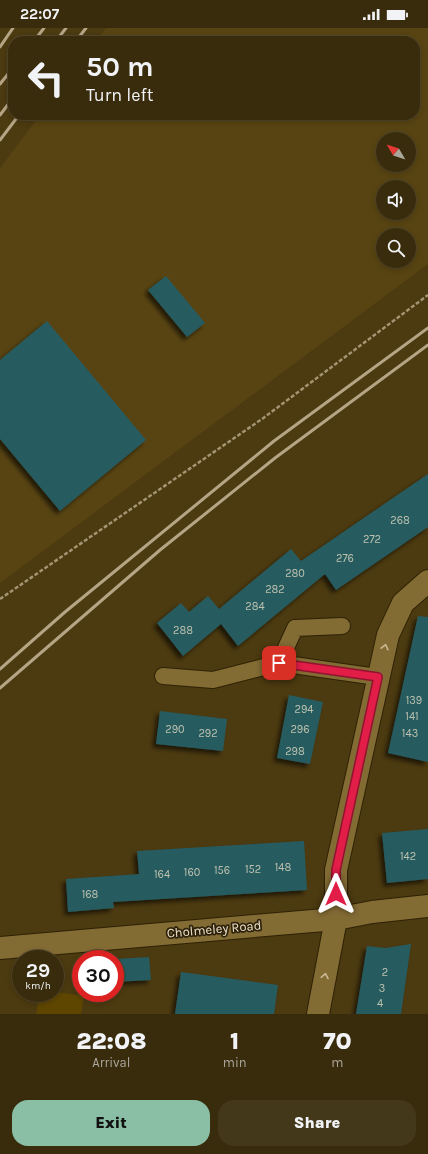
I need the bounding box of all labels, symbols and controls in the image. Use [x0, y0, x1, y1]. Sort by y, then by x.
text: 22:07 [20, 5, 59, 23]
text: 50 m [86, 50, 154, 83]
icon: left [20, 52, 72, 104]
text: Turn left [86, 84, 154, 106]
north arrow [376, 132, 416, 172]
map controls [376, 132, 416, 268]
button: sound [376, 180, 416, 220]
button: search [376, 228, 416, 268]
house number: 268 [390, 514, 410, 527]
house number: 272 [363, 533, 381, 546]
house number: 276 [336, 552, 354, 565]
house number: 280 [285, 567, 305, 580]
house number: 282 [265, 583, 285, 596]
house number: 284 [245, 600, 265, 613]
house number: 288 [173, 624, 193, 637]
one-way arrow [380, 644, 388, 650]
pin [262, 646, 296, 680]
icon: arrive [268, 652, 290, 674]
house number: 139 [406, 694, 422, 707]
house number: 294 [295, 703, 313, 716]
house number: 141 [405, 710, 419, 723]
house number: 290 [165, 723, 185, 736]
house number: 296 [290, 723, 310, 736]
house number: 292 [198, 727, 218, 740]
house number: 143 [402, 727, 418, 740]
house number: 298 [285, 745, 305, 758]
house number: 142 [400, 850, 416, 863]
house number: 148 [275, 861, 292, 874]
house number: 152 [245, 863, 261, 876]
house number: 156 [214, 864, 230, 877]
house number: 160 [184, 866, 200, 879]
house number: 164 [154, 868, 170, 881]
position arrow [315, 873, 357, 915]
house number: 168 [82, 888, 99, 901]
street label: Cholmeley Road [166, 917, 262, 941]
speed limit sign: 30 [72, 950, 124, 1002]
text: 29 [26, 959, 50, 982]
house number: 2 [382, 966, 388, 979]
one-way arrow [321, 973, 329, 979]
text: km/h [25, 980, 51, 992]
house number: 3 [379, 982, 385, 995]
house number: 4 [377, 997, 383, 1010]
text: 22:08 [76, 1027, 147, 1055]
text: 1 [230, 1027, 239, 1055]
text: 70 [323, 1027, 352, 1055]
text: Arrival [92, 1055, 130, 1070]
text: min [223, 1055, 247, 1070]
text: m [331, 1055, 343, 1070]
button: Exit [12, 1100, 210, 1146]
button: Share [218, 1100, 416, 1146]

